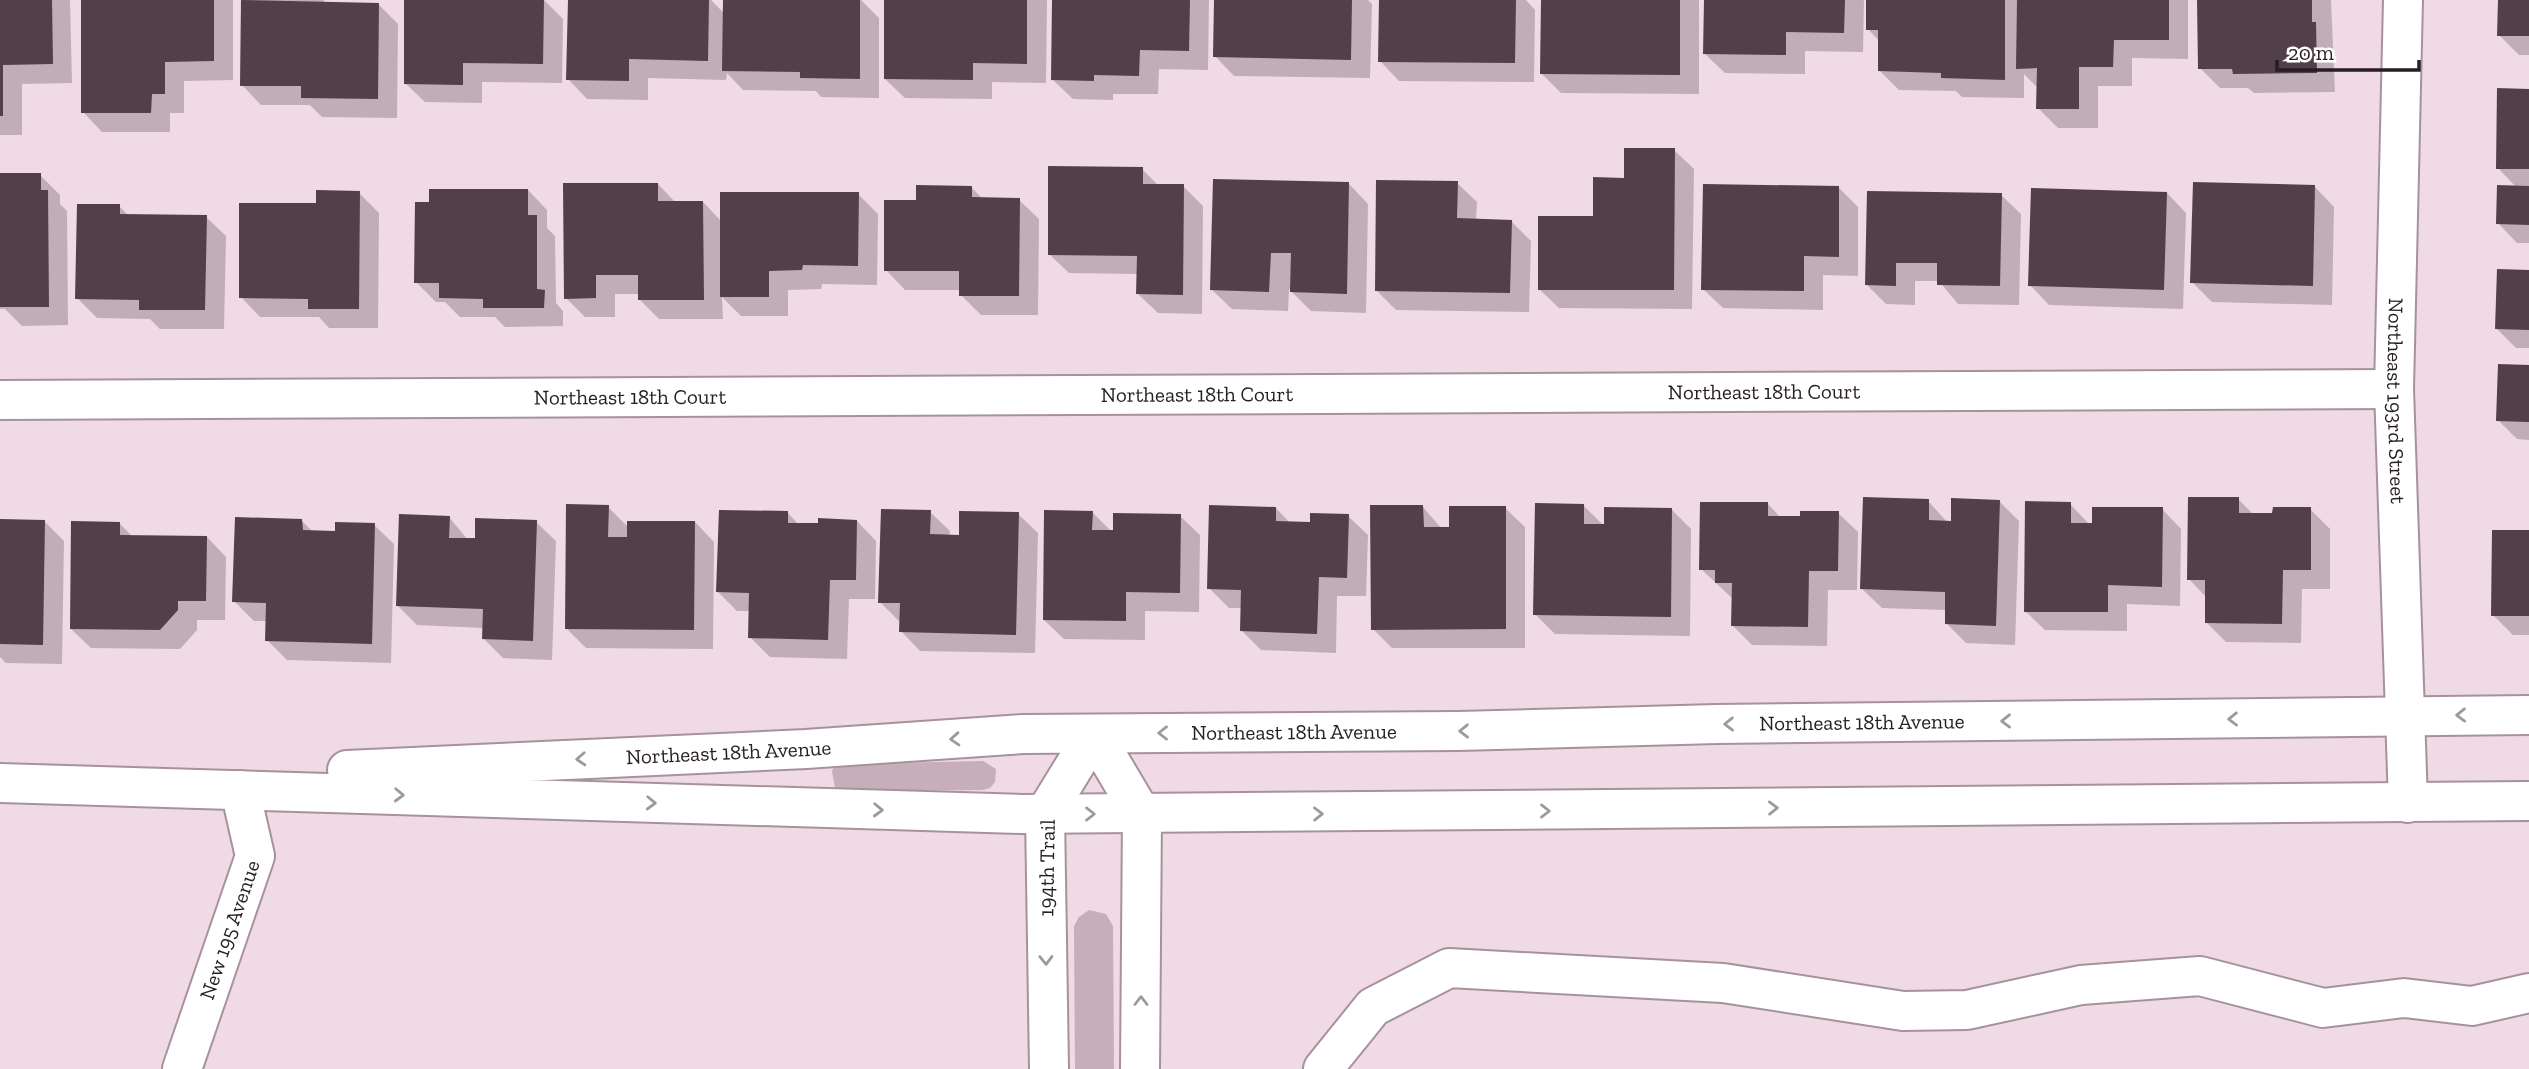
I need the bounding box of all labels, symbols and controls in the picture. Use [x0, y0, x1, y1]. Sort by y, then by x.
scale bar [2277, 28, 2419, 72]
text: 20 m [2288, 40, 2334, 65]
street label: Northeast 193rd Street [2382, 298, 2411, 504]
street label: Northeast 18th Court [1668, 378, 1860, 404]
street label: Northeast 18th Court [1101, 381, 1293, 407]
street label: Northeast 18th Court [534, 384, 726, 410]
one-way arrow [2455, 707, 2466, 723]
street label: Northeast 18th Avenue [1759, 708, 1965, 736]
one-way arrow [2228, 711, 2238, 727]
one-way arrow [2000, 713, 2011, 729]
one-way arrow [1724, 716, 1734, 732]
street label: Northeast 18th Avenue [1191, 718, 1397, 745]
one-way arrow [1459, 723, 1469, 739]
one-way arrow [1158, 725, 1168, 741]
one-way arrow [949, 731, 960, 746]
street label: Northeast 18th Avenue [625, 734, 832, 769]
one-way arrow [575, 752, 586, 767]
one-way arrow [394, 787, 405, 803]
one-way arrow [646, 796, 657, 811]
one-way arrow [1768, 800, 1779, 816]
one-way arrow [873, 803, 884, 818]
one-way arrow [1540, 804, 1551, 819]
one-way arrow [1313, 806, 1324, 821]
one-way arrow [1085, 807, 1096, 822]
street label: 194th Trail [1033, 819, 1060, 917]
street label: New 195 Avenue [194, 857, 265, 1003]
one-way arrow [1039, 954, 1054, 965]
one-way arrow [1133, 995, 1148, 1006]

